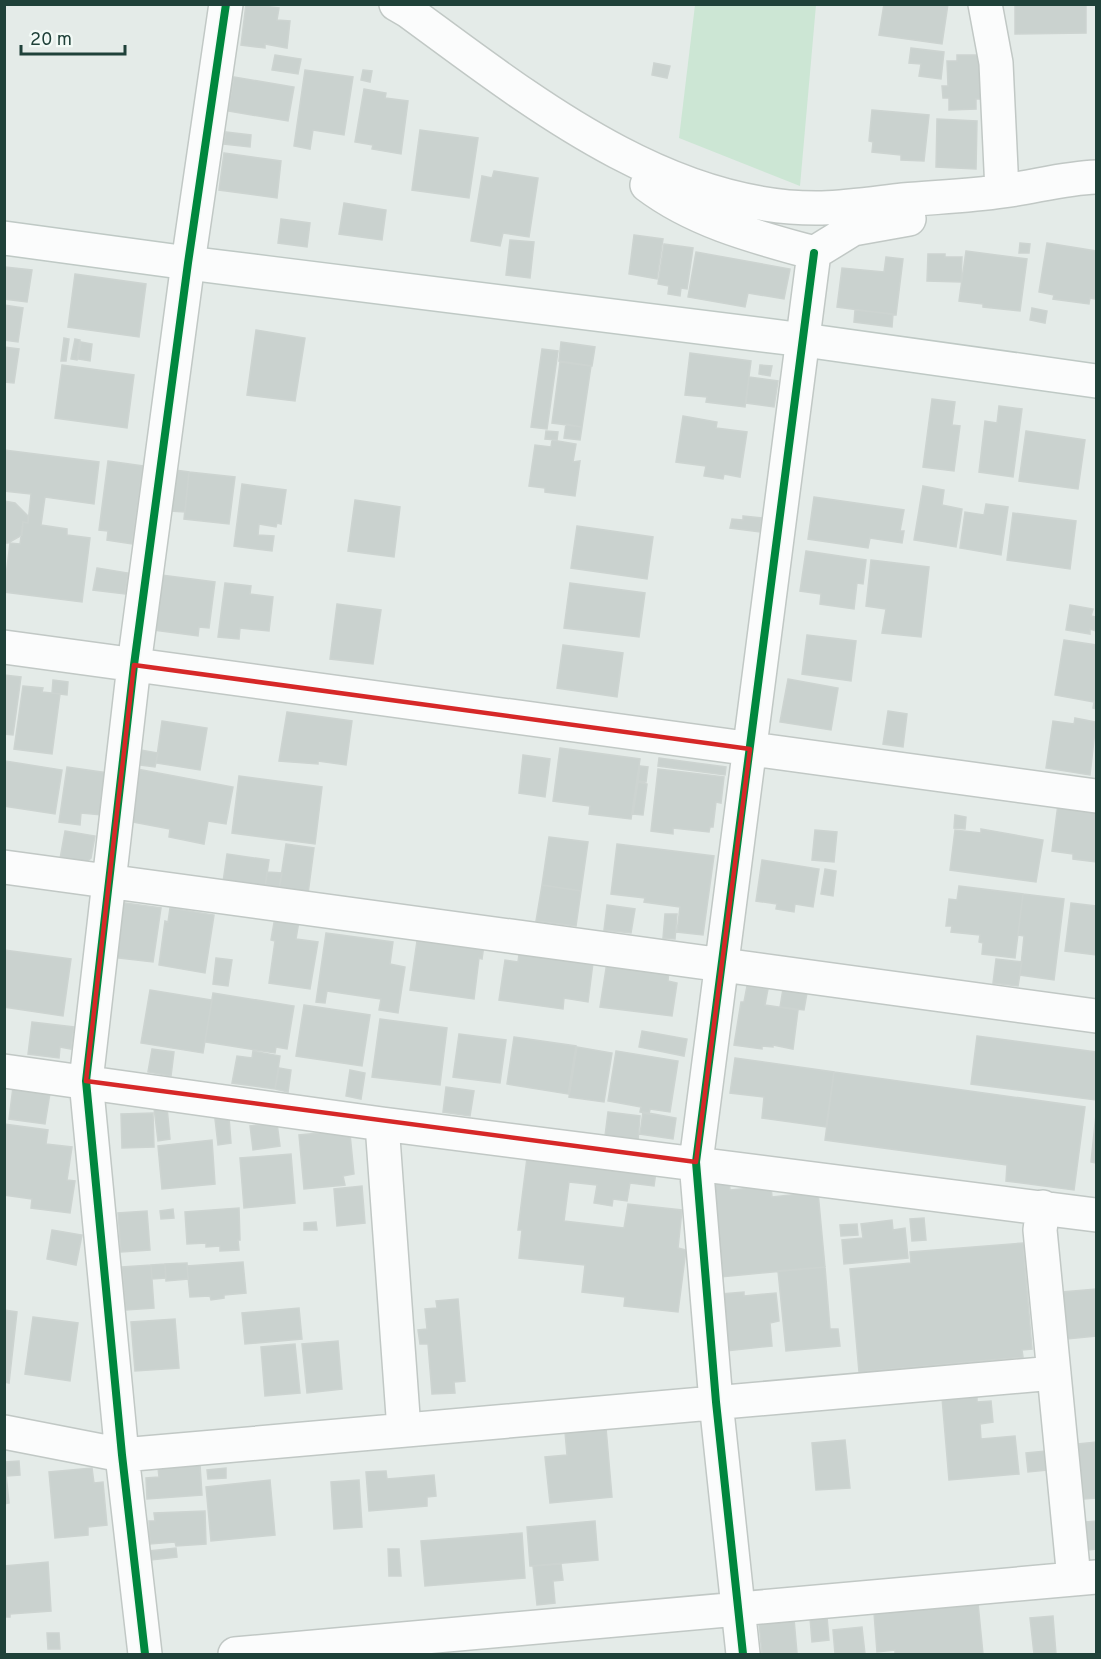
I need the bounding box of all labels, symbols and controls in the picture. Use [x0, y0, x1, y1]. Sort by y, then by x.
scale bar [21, 18, 124, 56]
text: 20 m [30, 29, 72, 52]

